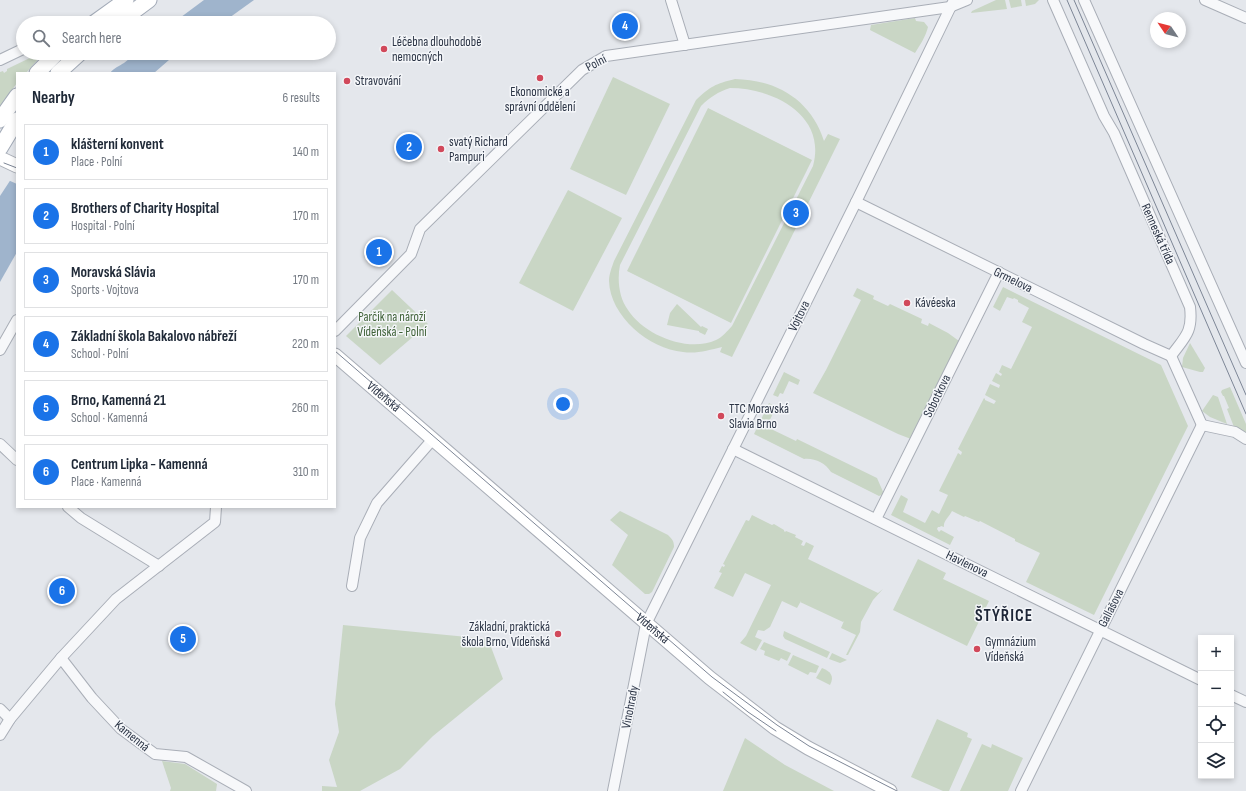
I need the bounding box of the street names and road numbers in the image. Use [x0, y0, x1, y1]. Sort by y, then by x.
street label: Polní [583, 51, 610, 75]
street label: Renneská třída [1138, 201, 1178, 267]
street label: Grmelova [991, 264, 1035, 296]
street label: Vojtova [785, 298, 813, 334]
street label: Sobotkova [920, 372, 954, 420]
street label: Vídeňská [363, 378, 404, 416]
street label: Havlenova [943, 547, 991, 581]
street label: Gallašova [1095, 586, 1127, 630]
street label: Vídeňská [632, 610, 673, 647]
street label: Vinohrady [618, 684, 642, 730]
street label: Kamenná [111, 717, 153, 755]

